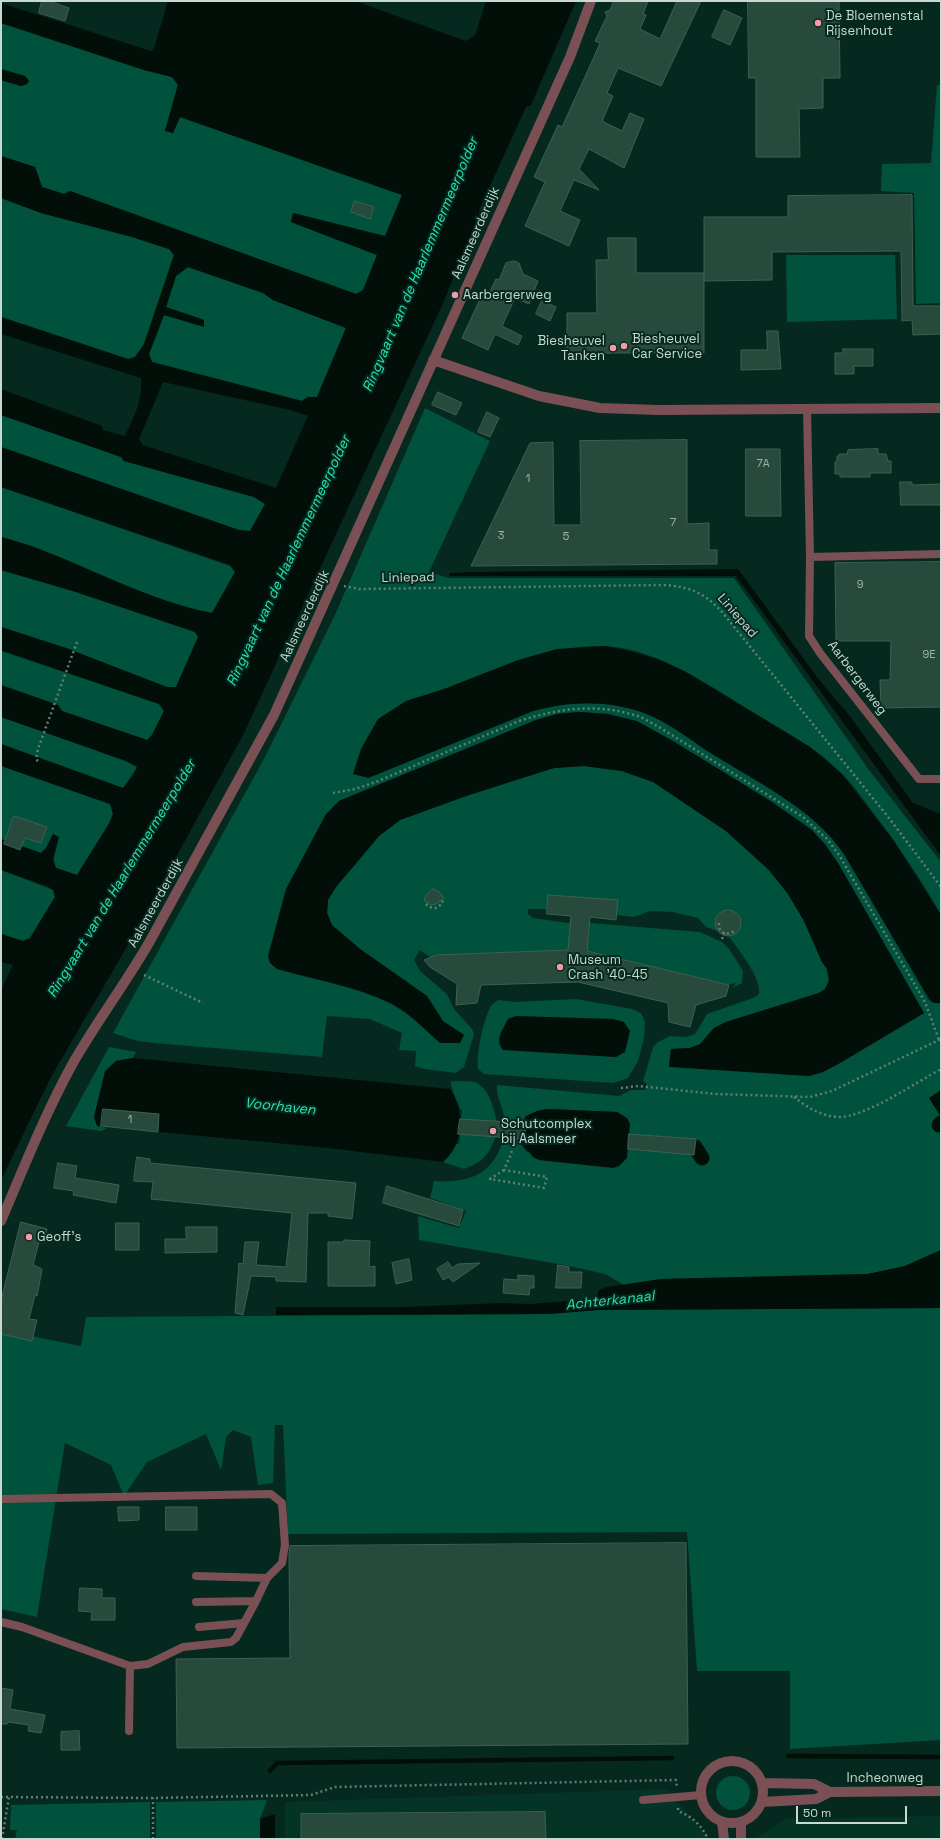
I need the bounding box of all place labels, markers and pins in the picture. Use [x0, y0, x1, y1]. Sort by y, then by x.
place label: De Bloemenstal Rijsenhout [826, 8, 923, 39]
marker: De Bloemenstal Rijsenhout [813, 18, 823, 28]
place label: Aarbergerweg [463, 287, 552, 303]
marker: Aarbergerweg [450, 290, 460, 300]
place label: Biesheuvel Car Service [632, 331, 702, 362]
place label: Biesheuvel Tanken [537, 333, 605, 364]
marker: Biesheuvel Car Service [619, 341, 629, 351]
marker: Biesheuvel Tanken [608, 343, 618, 353]
place label: Museum Crash '40-45 [568, 952, 648, 983]
marker: Museum Crash '40-45 [555, 962, 565, 972]
place label: Schutcomplex bij Aalsmeer [501, 1116, 592, 1147]
marker: Schutcomplex bij Aalsmeer [488, 1126, 498, 1136]
place label: Geoff's [37, 1229, 81, 1245]
marker: Geoff's [24, 1232, 34, 1242]

